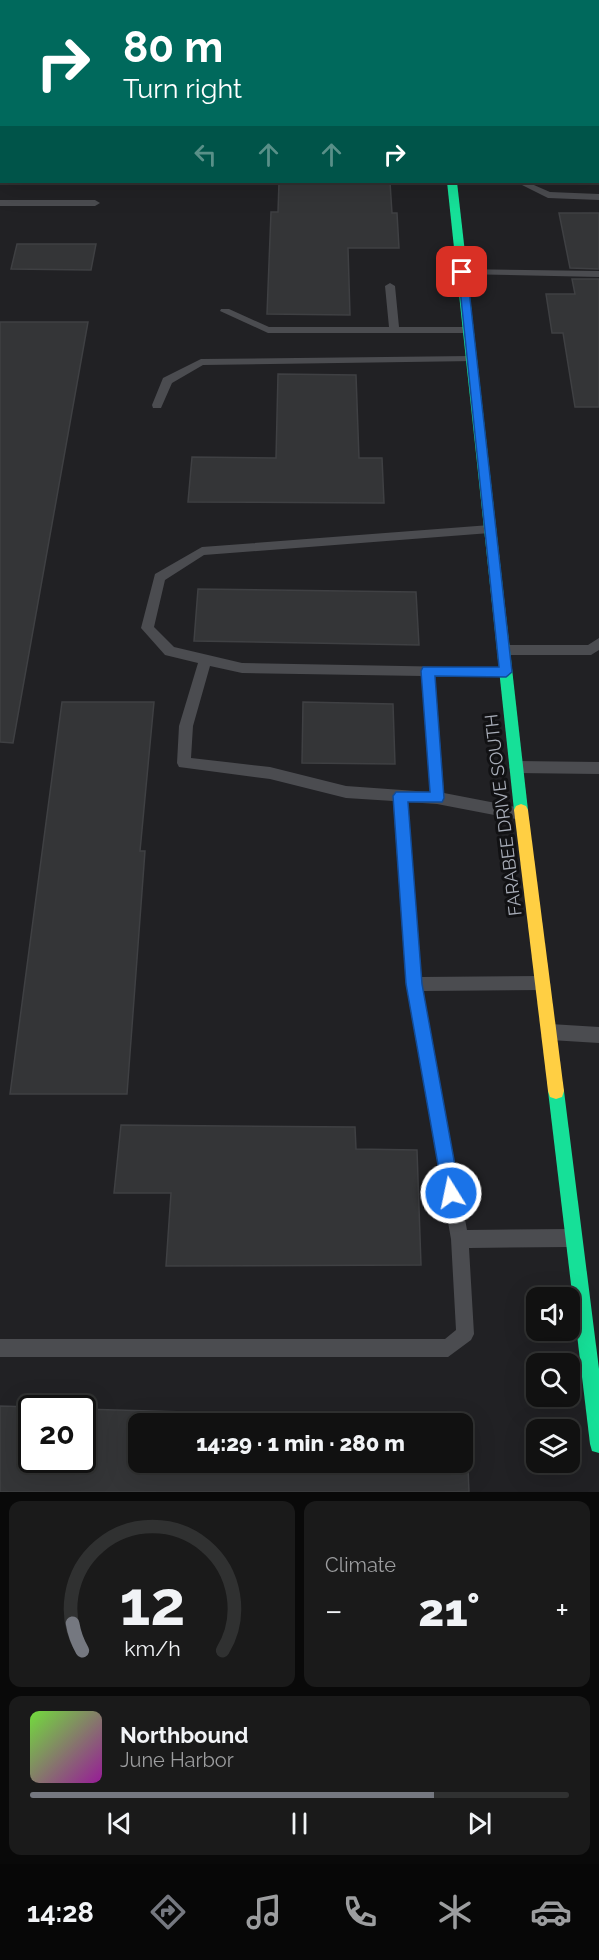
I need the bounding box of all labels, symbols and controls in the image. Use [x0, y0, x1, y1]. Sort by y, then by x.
text: 80 m [123, 23, 223, 72]
icon: right [24, 24, 102, 102]
text: Turn right [123, 73, 242, 104]
icon: left [189, 138, 222, 171]
icon: ahead [252, 138, 285, 171]
icon: ahead [315, 138, 348, 171]
icon: right [378, 138, 411, 171]
pin [436, 246, 487, 297]
icon: arrive [445, 255, 478, 288]
street label: FARABEE DRIVE SOUTH [480, 713, 526, 917]
position arrow [419, 1161, 483, 1225]
map controls [526, 1287, 580, 1473]
button: sound [526, 1287, 580, 1341]
button: search [526, 1353, 580, 1407]
speed limit sign: 20 [18, 1395, 96, 1473]
button: layers [526, 1419, 580, 1473]
text: 14:29 · 1 min · 280 m [196, 1430, 405, 1456]
text: Climate [325, 1553, 396, 1577]
text: 12 [119, 1566, 185, 1640]
text: 21° [418, 1584, 480, 1637]
text: − [325, 1591, 343, 1630]
text: + [555, 1591, 569, 1630]
text: km/h [124, 1636, 180, 1661]
text: Northbound [120, 1722, 249, 1748]
text: June Harbor [120, 1748, 234, 1772]
icon: previous [103, 1807, 136, 1840]
icon: pause [283, 1807, 316, 1840]
icon: next [463, 1807, 496, 1840]
icon: directions [147, 1891, 189, 1933]
icon: music [243, 1891, 285, 1933]
icon: phone [339, 1891, 381, 1933]
icon: climate [434, 1891, 476, 1933]
icon: car [530, 1891, 572, 1933]
text: 14:28 [27, 1897, 94, 1928]

